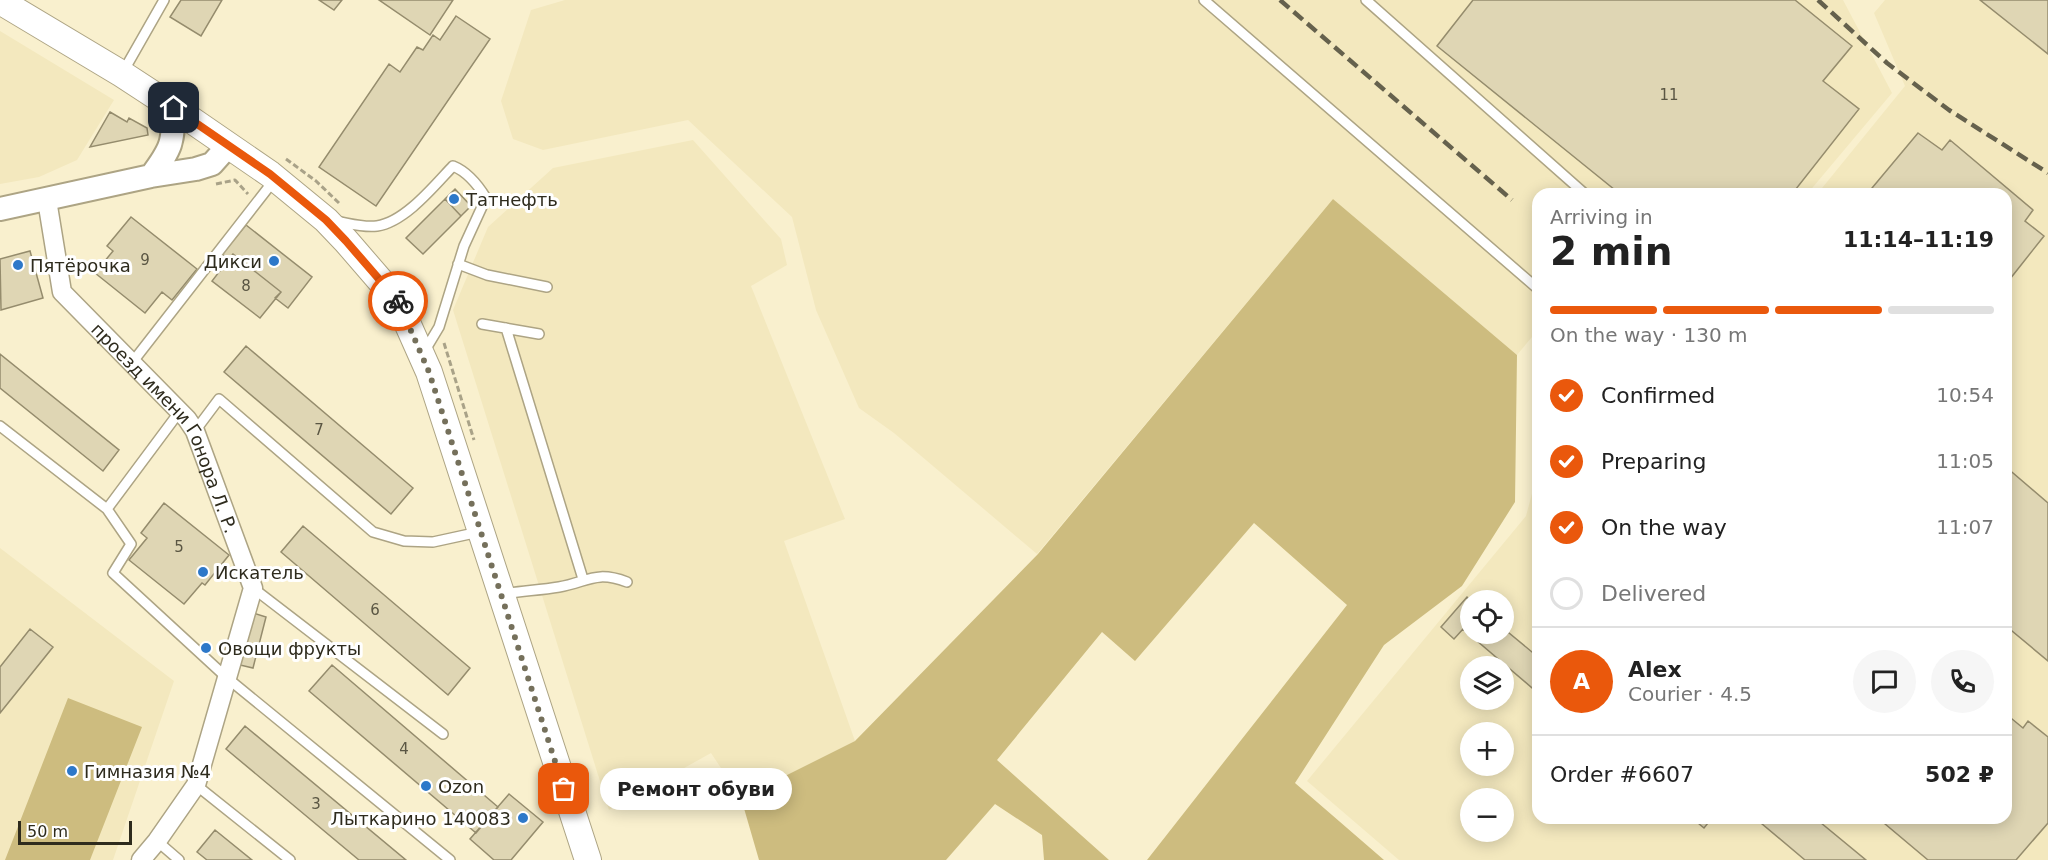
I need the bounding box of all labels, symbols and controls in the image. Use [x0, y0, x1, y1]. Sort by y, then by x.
pin [148, 82, 199, 133]
house number: 11 [1659, 86, 1679, 104]
icon: home [157, 91, 190, 124]
place label: Татнефть [465, 189, 558, 210]
marker: Татнефть [447, 192, 461, 206]
text: Arriving in [1550, 205, 1653, 229]
text: 11:14–11:19 [1843, 227, 1994, 252]
text: 2 min [1550, 229, 1672, 274]
house number: 9 [140, 251, 150, 269]
place label: Дикси [204, 251, 262, 272]
marker: Дикси [267, 254, 281, 268]
place label: Пятёрочка [30, 255, 131, 276]
marker: Пятёрочка [11, 258, 25, 272]
courier [368, 271, 428, 331]
house number: 8 [241, 277, 251, 295]
icon: bike [382, 285, 415, 318]
street label: проезд имени Гонора Л. Р. [88, 318, 242, 536]
text: On the way · 130 m [1550, 323, 1748, 347]
icon: check [1550, 379, 1583, 412]
text: Confirmed [1601, 383, 1715, 408]
text: 10:54 [1936, 383, 1994, 407]
house number: 7 [314, 421, 324, 439]
icon: check [1550, 445, 1583, 478]
text: Preparing [1601, 449, 1707, 474]
text: 11:05 [1936, 449, 1994, 473]
icon: check [1550, 511, 1583, 544]
text: On the way [1601, 515, 1727, 540]
text: 11:07 [1936, 515, 1994, 539]
house number: 5 [174, 538, 184, 556]
place label: Искатель [215, 562, 304, 583]
marker: Искатель [196, 565, 210, 579]
text: Delivered [1601, 581, 1706, 606]
map controls [1460, 590, 1514, 842]
button: locate [1460, 590, 1514, 644]
house number: 6 [370, 601, 380, 619]
place label: Овощи фрукты [218, 638, 361, 659]
marker: Овощи фрукты [199, 641, 213, 655]
button: chat [1853, 650, 1916, 713]
button: phone [1931, 650, 1994, 713]
button: layers [1460, 656, 1514, 710]
text: Alex [1628, 657, 1682, 682]
text: A [1573, 669, 1590, 694]
text: Courier · 4.5 [1628, 682, 1752, 706]
button: + [1460, 722, 1514, 776]
house number: 4 [399, 740, 409, 758]
place label: Гимназия №4 [84, 761, 211, 782]
text: Order #6607 [1550, 762, 1694, 787]
text: 502 ₽ [1925, 762, 1994, 787]
pin [538, 763, 589, 814]
marker: Гимназия №4 [65, 764, 79, 778]
callout: Ремонт обуви [600, 768, 792, 810]
icon: bag [547, 772, 580, 805]
place label: Ozon [438, 776, 484, 797]
text: Ремонт обуви [617, 777, 775, 801]
marker: Ozon [419, 779, 433, 793]
button: − [1460, 788, 1514, 842]
house number: 3 [311, 795, 321, 813]
place label: Лыткарино 140083 [331, 808, 511, 829]
marker: Лыткарино 140083 [516, 811, 530, 825]
scale bar [18, 818, 132, 846]
text: 50 m [27, 822, 68, 841]

